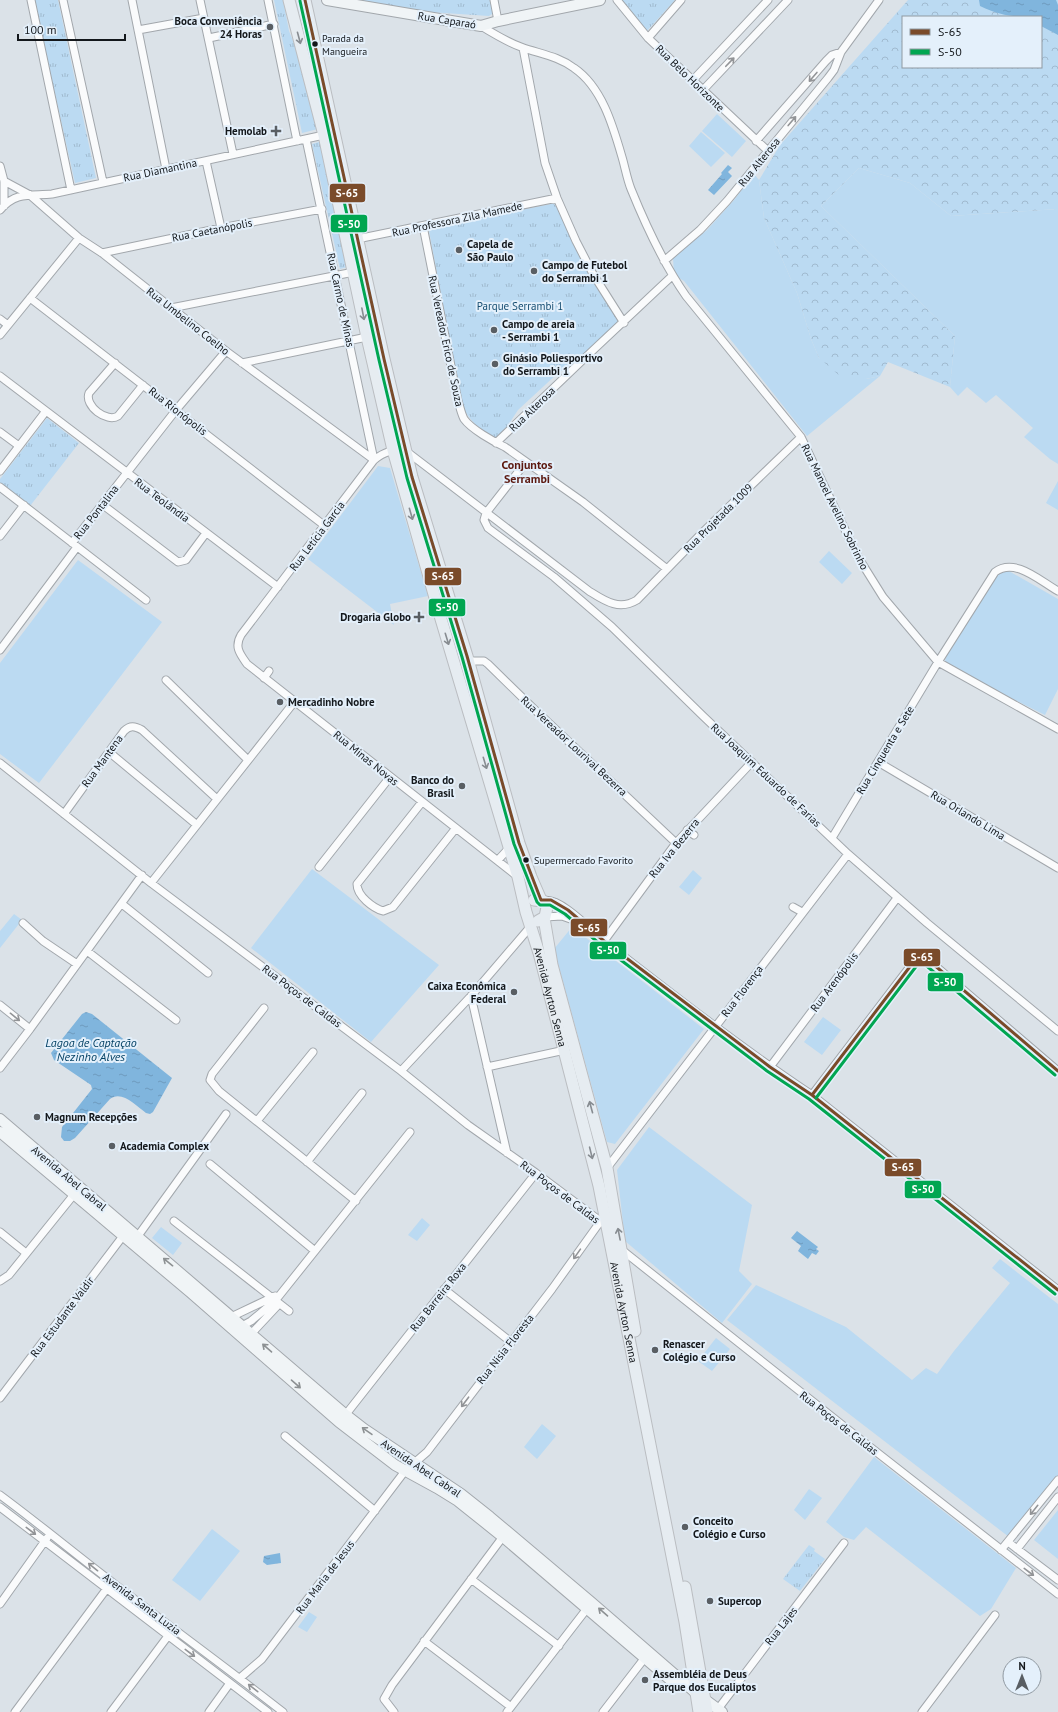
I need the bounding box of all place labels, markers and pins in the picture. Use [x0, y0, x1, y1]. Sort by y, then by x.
place label: Boca Conveniência 24 Horas [175, 14, 262, 41]
marker: Boca Conveniência 24 Horas [265, 22, 275, 32]
place label: Parada da Mangueira [322, 32, 367, 58]
marker: Parada da Mangueira [310, 39, 320, 49]
place label: Hemolab [225, 124, 267, 138]
marker: Hemolab [270, 125, 282, 137]
place label: Capela de São Paulo [467, 237, 514, 264]
marker: Capela de São Paulo [454, 245, 464, 255]
place label: Campo de Futebol do Serrambi 1 [542, 258, 628, 285]
marker: Campo de Futebol do Serrambi 1 [529, 266, 539, 276]
place label: Campo de areia - Serrambi 1 [502, 317, 575, 344]
marker: Campo de areia - Serrambi 1 [489, 325, 499, 335]
place label: Ginásio Poliesportivo do Serrambi 1 [503, 351, 603, 378]
marker: Ginásio Poliesportivo do Serrambi 1 [490, 359, 500, 369]
place label: Drogaria Globo [340, 610, 411, 624]
marker: Drogaria Globo [414, 612, 424, 622]
place label: Mercadinho Nobre [288, 695, 375, 709]
marker: Mercadinho Nobre [275, 697, 285, 707]
place label: Banco do Brasil [411, 773, 455, 800]
marker: Banco do Brasil [457, 781, 467, 791]
place label: Supermercado Favorito [534, 854, 633, 867]
marker: Supermercado Favorito [521, 855, 531, 865]
place label: Caixa Econômica Federal [427, 979, 507, 1006]
marker: Caixa Econômica Federal [509, 987, 519, 997]
place label: Magnum Recepções [45, 1110, 138, 1124]
marker: Magnum Recepções [32, 1112, 42, 1122]
place label: Academia Complex [120, 1139, 209, 1153]
marker: Academia Complex [107, 1141, 117, 1151]
place label: Renascer Colégio e Curso [663, 1337, 736, 1364]
marker: Renascer Colégio e Curso [650, 1345, 660, 1355]
place label: Conceito Colégio e Curso [693, 1514, 766, 1541]
marker: Conceito Colégio e Curso [680, 1522, 690, 1532]
place label: Supercop [718, 1594, 762, 1608]
marker: Supercop [705, 1596, 715, 1606]
place label: Assembléia de Deus Parque dos Eucaliptos [653, 1667, 756, 1694]
marker: Assembléia de Deus Parque dos Eucaliptos [640, 1675, 650, 1685]

